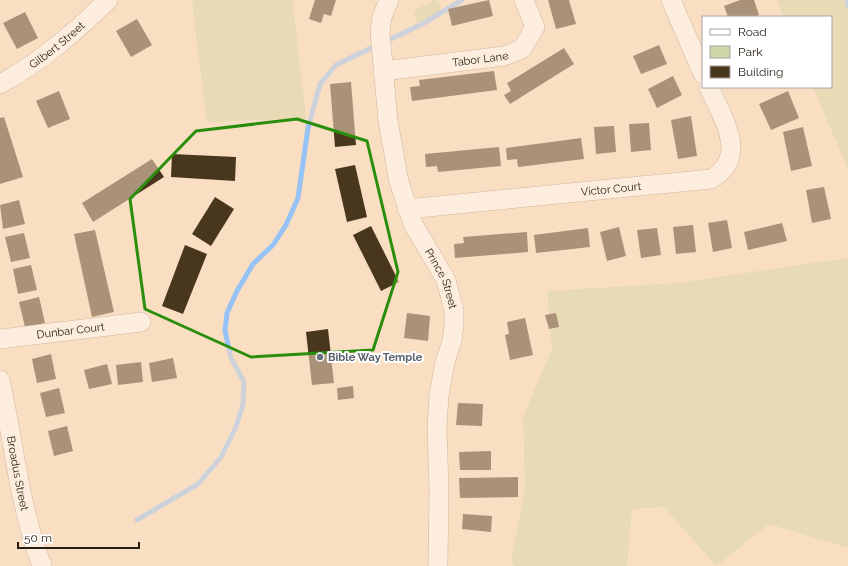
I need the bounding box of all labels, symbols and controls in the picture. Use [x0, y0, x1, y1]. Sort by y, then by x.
legend [702, 16, 832, 88]
street label: Gilbert Street [26, 19, 87, 71]
text: Road [738, 25, 767, 39]
text: Park [738, 45, 763, 59]
street label: Tabor Lane [451, 48, 511, 69]
text: Building [738, 65, 784, 79]
street label: Victor Court [580, 179, 642, 198]
street label: Prince Street [422, 246, 460, 311]
street label: Dunbar Court [36, 320, 105, 341]
place label: Bible Way Temple [328, 351, 423, 364]
marker: Bible Way Temple [315, 352, 325, 362]
street label: Broadus Street [4, 435, 32, 512]
scale bar [18, 524, 139, 550]
text: 50 m [24, 531, 52, 545]

